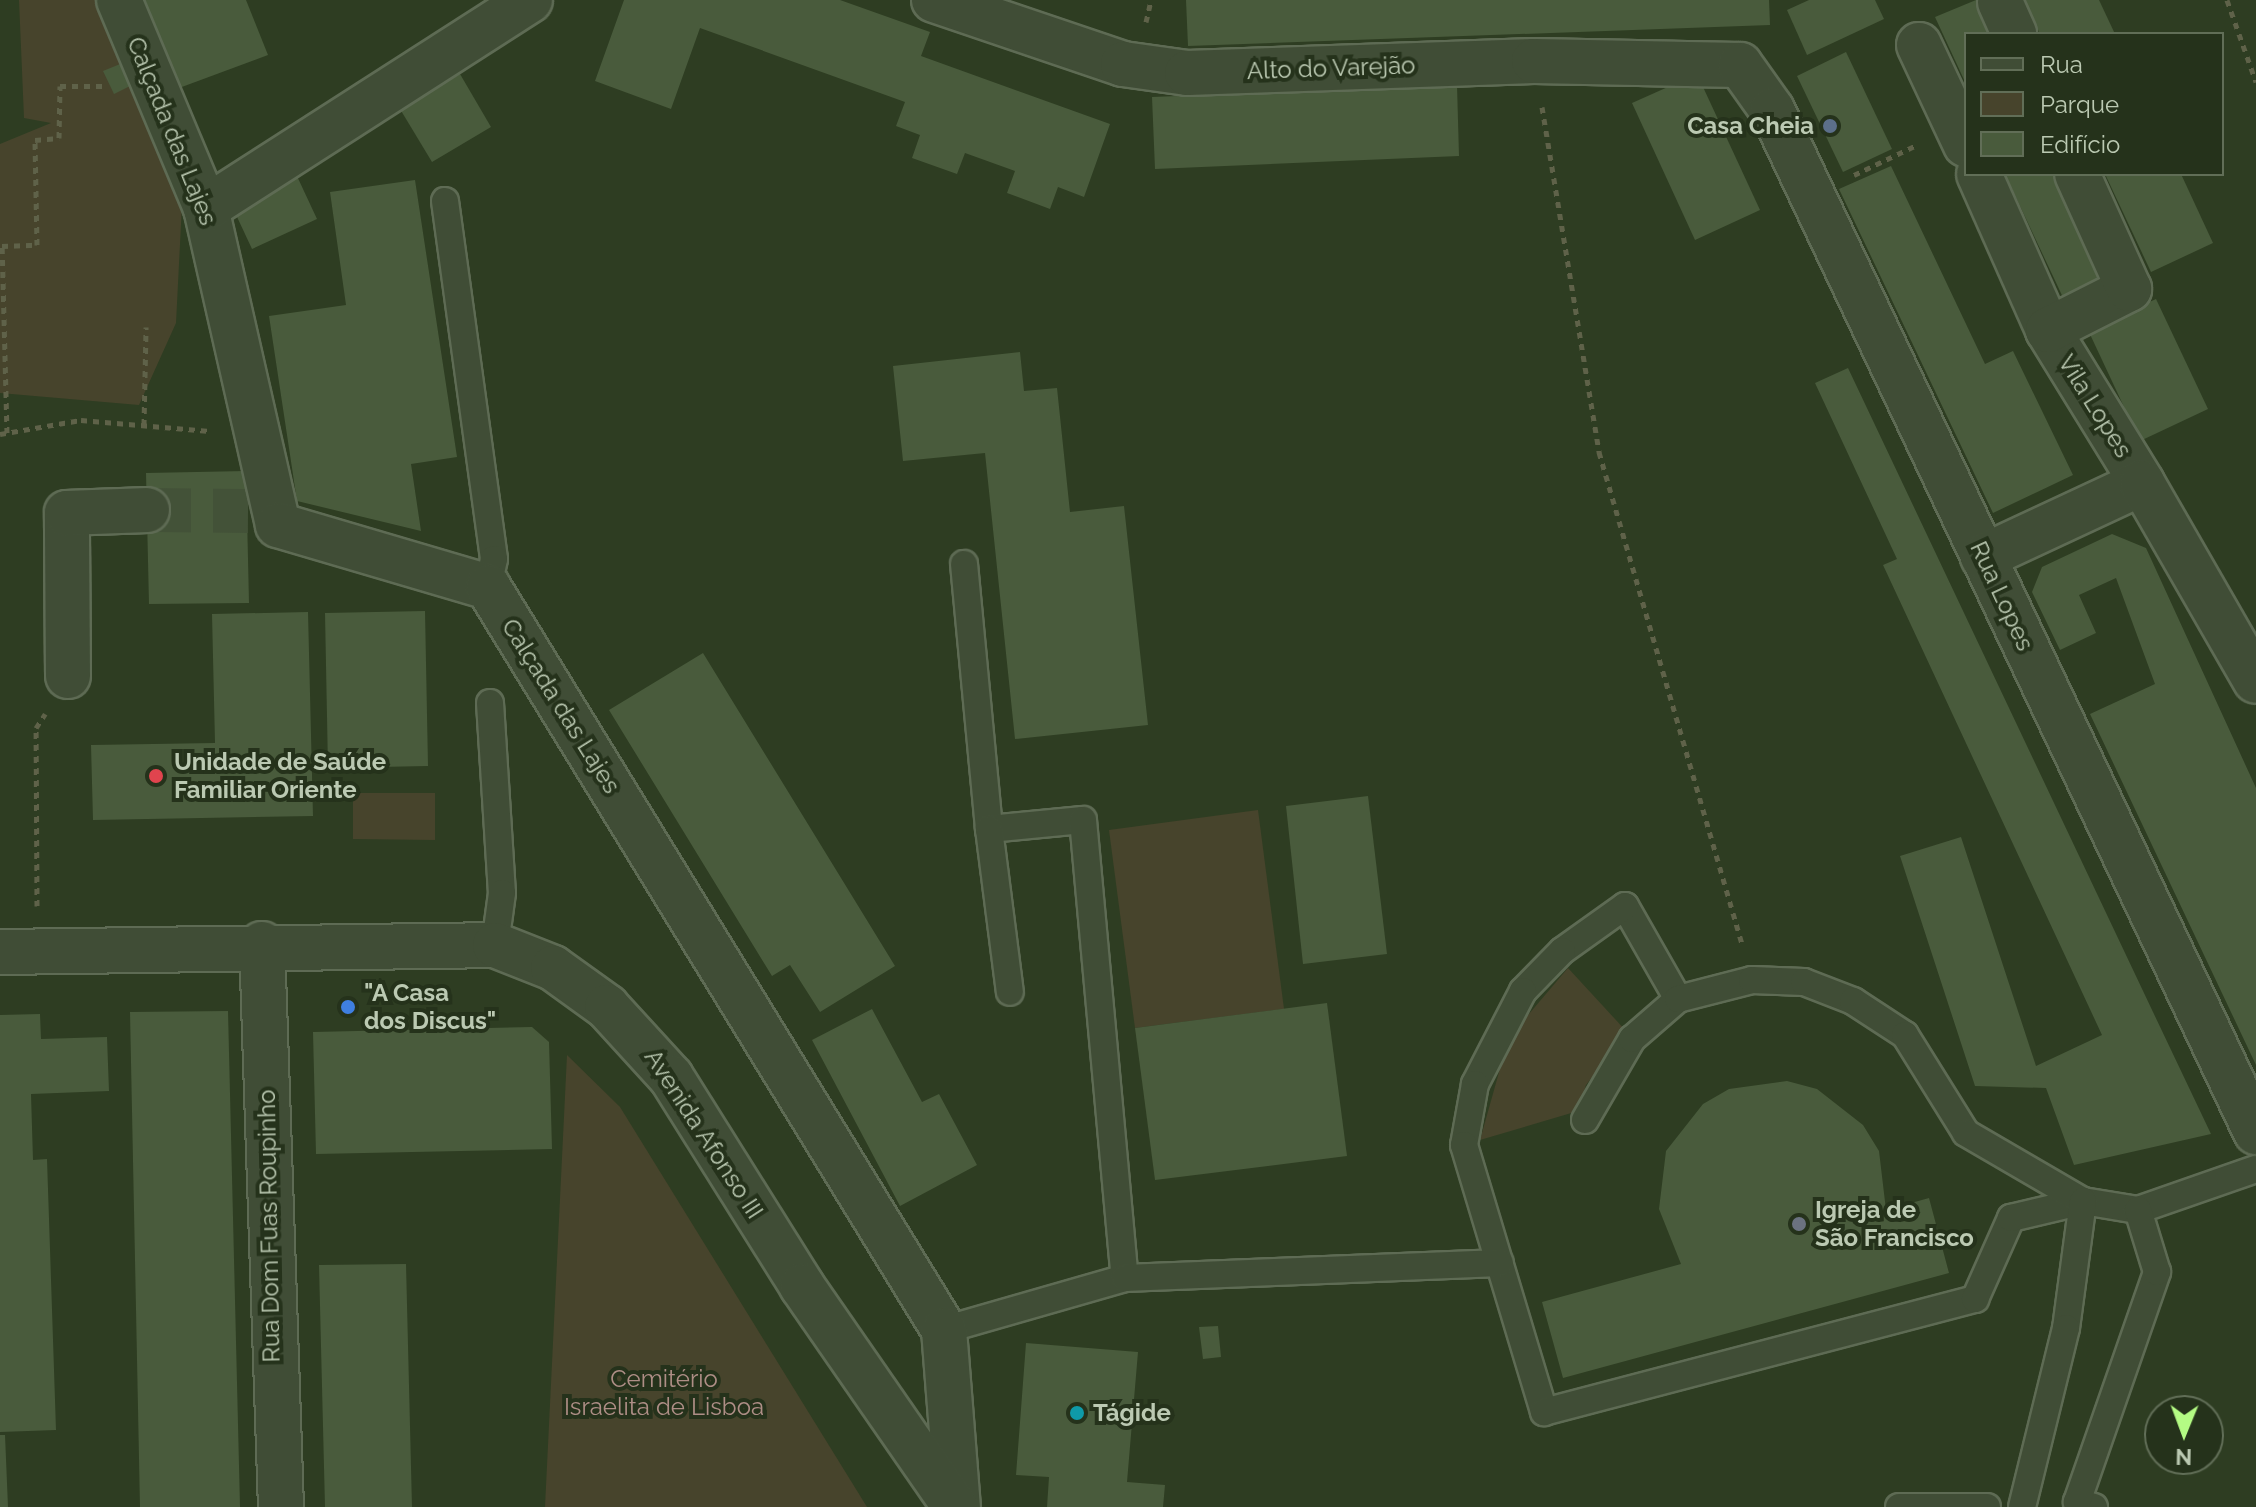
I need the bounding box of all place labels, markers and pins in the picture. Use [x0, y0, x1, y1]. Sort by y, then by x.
place label: Casa Cheia [1687, 112, 1814, 140]
marker: Casa Cheia [1821, 117, 1839, 135]
place label: Unidade de Saúde Familiar Oriente [174, 748, 386, 804]
marker: Unidade de Saúde Familiar Oriente [145, 765, 167, 787]
place label: "A Casa dos Discus" [364, 979, 496, 1035]
marker: "A Casa dos Discus" [339, 998, 357, 1016]
place label: Igreja de São Francisco [1815, 1196, 1974, 1252]
marker: Igreja de São Francisco [1790, 1215, 1808, 1233]
place label: Tágide [1093, 1399, 1171, 1427]
marker: Tágide [1068, 1404, 1086, 1422]

